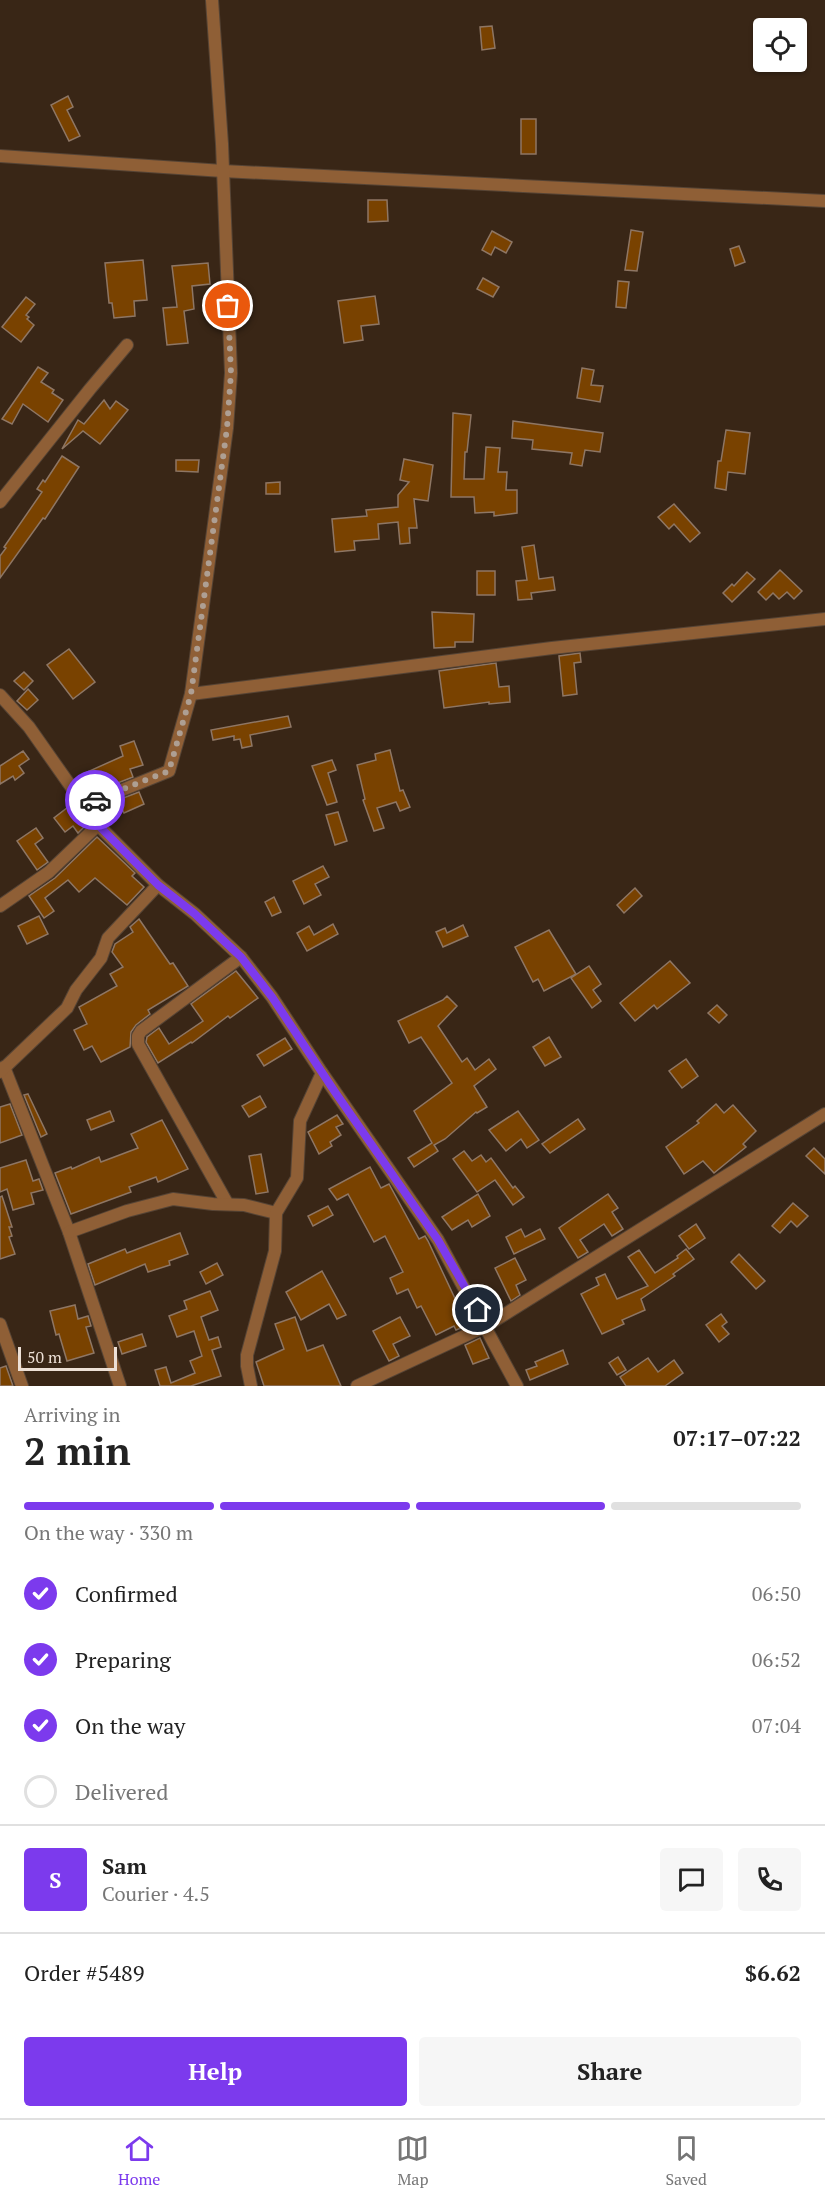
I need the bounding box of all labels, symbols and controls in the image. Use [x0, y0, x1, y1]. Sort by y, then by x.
map controls [753, 18, 807, 72]
button: locate [753, 18, 807, 72]
pin [202, 280, 253, 331]
icon: bag [211, 289, 244, 322]
courier [65, 770, 125, 830]
icon: car [79, 784, 112, 817]
pin [452, 1284, 503, 1335]
icon: home [461, 1293, 494, 1326]
scale bar [18, 1344, 117, 1372]
text: 50 m [27, 1346, 62, 1368]
text: Arriving in [24, 1401, 120, 1428]
text: 07:17–07:22 [673, 1423, 801, 1452]
text: 2 min [24, 1424, 131, 1476]
text: On the way · 330 m [24, 1519, 193, 1546]
icon: check [24, 1577, 57, 1610]
text: Confirmed [75, 1579, 178, 1608]
text: 06:50 [752, 1580, 801, 1607]
icon: check [24, 1643, 57, 1676]
text: Preparing [75, 1645, 171, 1674]
text: 06:52 [752, 1646, 801, 1673]
icon: check [24, 1709, 57, 1742]
text: On the way [75, 1711, 185, 1740]
text: 07:04 [752, 1712, 801, 1739]
text: Delivered [75, 1777, 168, 1806]
button: chat [660, 1848, 723, 1911]
button: phone [738, 1848, 801, 1911]
text: Sam [102, 1851, 147, 1880]
text: S [49, 1865, 62, 1894]
text: Courier · 4.5 [102, 1880, 210, 1907]
text: Order #5489 [24, 1958, 144, 1987]
text: $6.62 [745, 1958, 801, 1987]
button: Help [24, 2037, 407, 2106]
button: Share [419, 2037, 801, 2106]
tab: Home [118, 2132, 160, 2190]
tab: Map [396, 2132, 429, 2190]
tab: Saved [666, 2132, 707, 2190]

